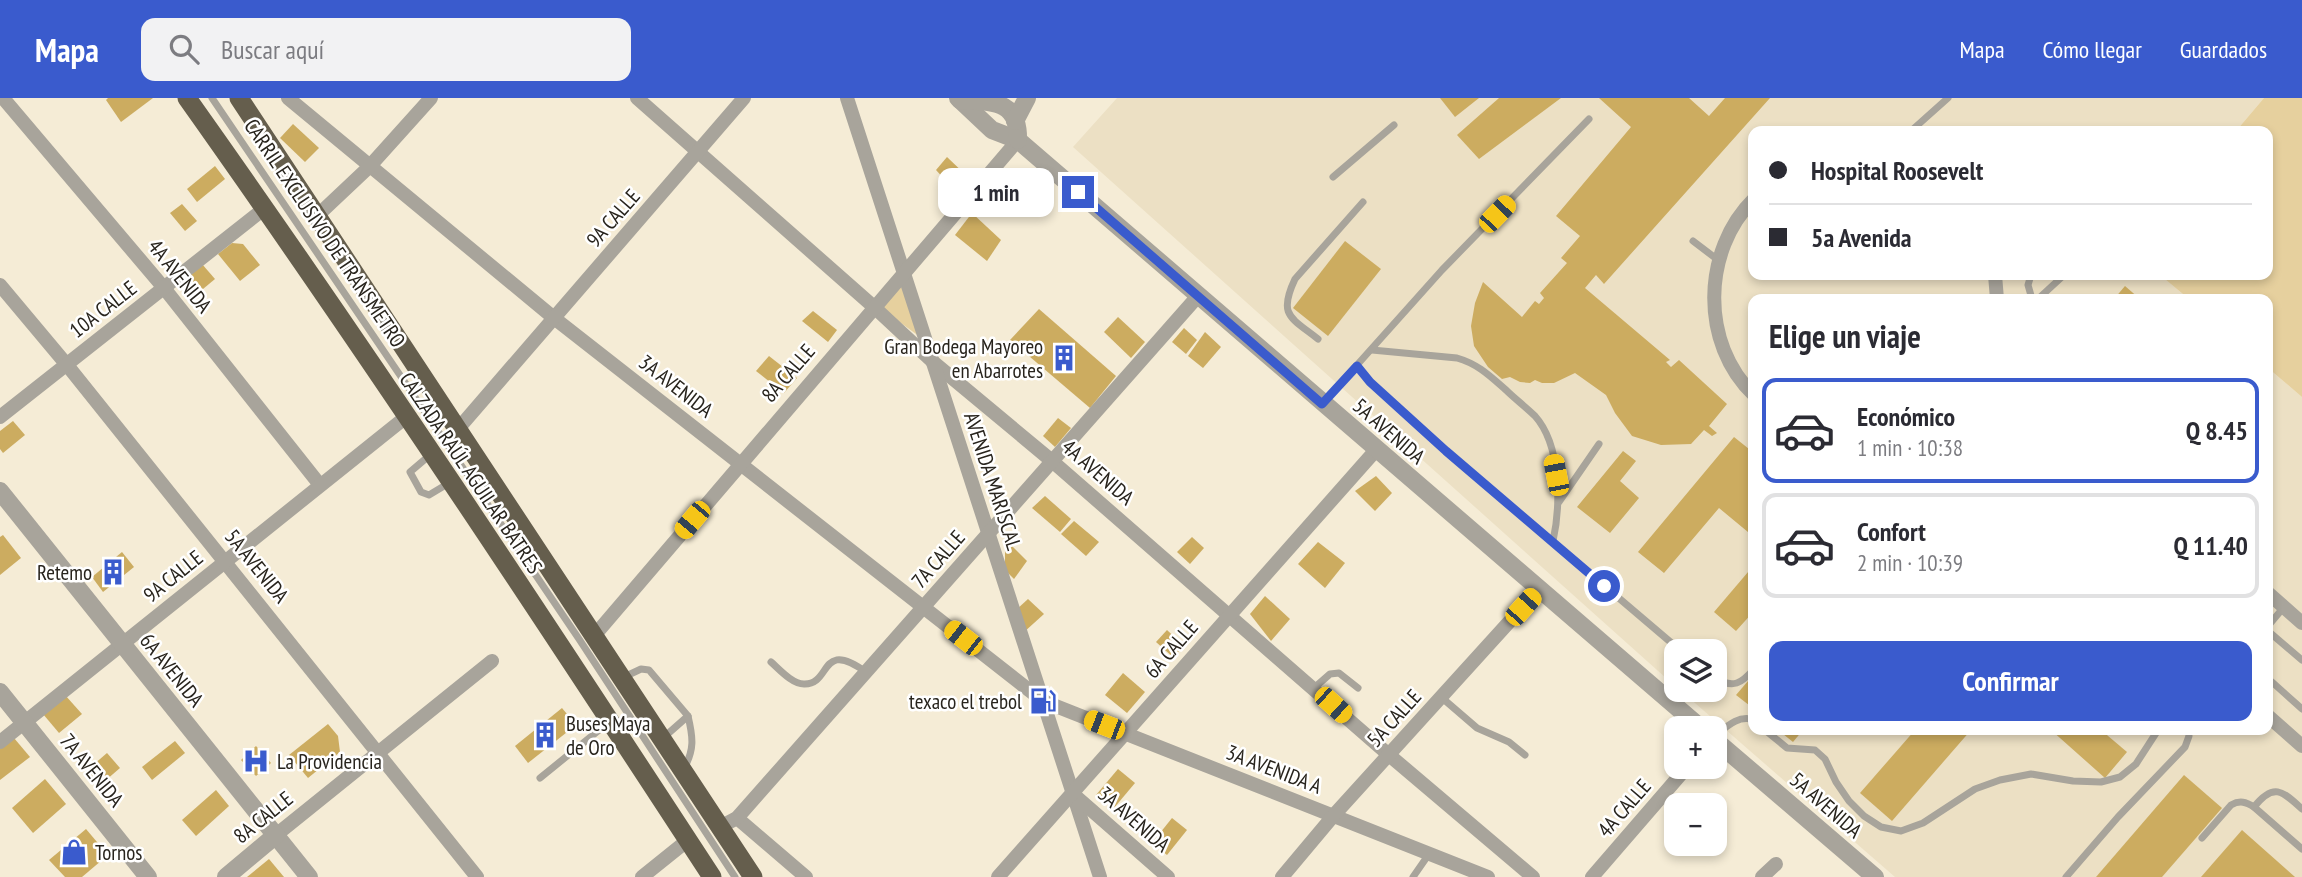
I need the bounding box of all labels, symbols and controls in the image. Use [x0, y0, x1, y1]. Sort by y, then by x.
search box [141, 18, 631, 81]
text: Mapa [35, 28, 99, 71]
icon: search [165, 30, 203, 68]
text: Buscar aquí [221, 33, 324, 66]
text: Mapa [1960, 34, 2005, 65]
text: Cómo llegar [2043, 34, 2142, 65]
text: Guardados [2180, 34, 2267, 65]
street label: CARRIL EXCLUSIVO DE TRANSMETRO [238, 114, 412, 352]
text: Hospital Roosevelt [1811, 154, 1983, 187]
callout: 1 min [938, 168, 1054, 217]
route end [1062, 176, 1094, 208]
text: 1 min [973, 178, 1019, 207]
street label: 9A CALLE [580, 183, 646, 253]
car [1475, 192, 1520, 236]
text: 5a Avenida [1811, 221, 1912, 254]
street label: 4A AVENIDA [142, 234, 218, 318]
street label: 10A CALLE [64, 274, 142, 344]
text: Elige un viaje [1769, 315, 1921, 357]
place label: Gran Bodega Mayoreo en Abarrotes [884, 333, 1043, 384]
street label: 8A CALLE [755, 338, 821, 408]
building icon: Gran Bodega Mayoreo en Abarrotes [1049, 343, 1079, 373]
street label: 3A AVENIDA [633, 349, 719, 423]
street label: CALZADA RAÚL AGUILAR BATRES [393, 367, 549, 579]
street label: 5A AVENIDA [1347, 392, 1431, 470]
icon: car [1773, 399, 1836, 462]
text: Económico [1857, 400, 1955, 433]
street label: AVENIDA MARISCAL [958, 409, 1028, 554]
text: Q 8.45 [2186, 414, 2248, 447]
street label: 4A AVENIDA [1056, 433, 1140, 511]
text: 1 min · 10:38 [1857, 433, 1963, 462]
car [1542, 452, 1571, 498]
car [671, 497, 714, 543]
icon: car [1773, 514, 1836, 577]
text: Confort [1857, 515, 1926, 548]
street label: 5A AVENIDA [219, 524, 295, 608]
street label: 7A CALLE [905, 524, 971, 594]
text: Q 11.40 [2173, 529, 2248, 562]
street label: 9A CALLE [138, 544, 208, 608]
text: 2 min · 10:39 [1857, 548, 1963, 577]
building icon: Retemo [98, 557, 128, 587]
place label: Retemo [37, 559, 92, 586]
route start [1588, 570, 1620, 602]
car [1502, 584, 1545, 630]
street label: 6A CALLE [1138, 614, 1204, 684]
car [940, 617, 987, 659]
street label: 6A AVENIDA [134, 628, 210, 712]
map controls [1664, 639, 1727, 856]
button: layers [1664, 639, 1727, 702]
button: Confirmar [1769, 641, 2252, 721]
car [1311, 683, 1356, 727]
street label: 5A CALLE [1361, 683, 1427, 753]
fuel station icon: texaco el trebol [1028, 686, 1058, 716]
place label: texaco el trebol [909, 688, 1022, 715]
car [1081, 708, 1128, 742]
place label: Buses Maya de Oro [566, 710, 650, 761]
button: + [1664, 716, 1727, 779]
building icon: Buses Maya de Oro [530, 720, 560, 750]
street label: 7A AVENIDA [54, 728, 130, 812]
street label: 3A AVENIDA A [1222, 738, 1326, 800]
hospital icon: La Providencia [241, 746, 271, 776]
place label: La Providencia [277, 748, 382, 775]
street label: 5A AVENIDA [1784, 766, 1868, 844]
street label: 4A CALLE [1591, 773, 1657, 843]
street label: 3A AVENIDA [1092, 780, 1176, 858]
street label: 8A CALLE [228, 785, 298, 849]
button: − [1664, 793, 1727, 856]
shop icon: Tornos [59, 837, 89, 867]
place label: Tornos [95, 839, 142, 866]

